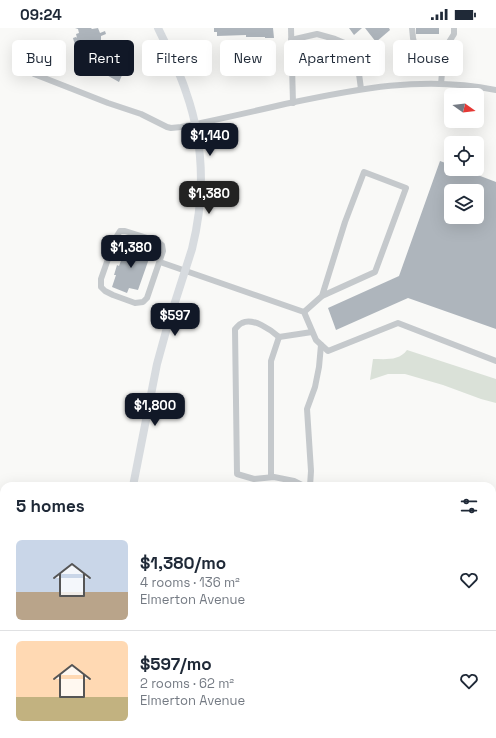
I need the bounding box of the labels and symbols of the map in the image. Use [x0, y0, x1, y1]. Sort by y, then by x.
north arrow [444, 88, 484, 128]
pin: $1,140 [177, 123, 243, 157]
pin: $1,380 [176, 181, 242, 215]
pin: $1,380 [98, 235, 164, 269]
pin: $597 [151, 303, 199, 337]
pin: $1,800 [122, 393, 188, 427]

